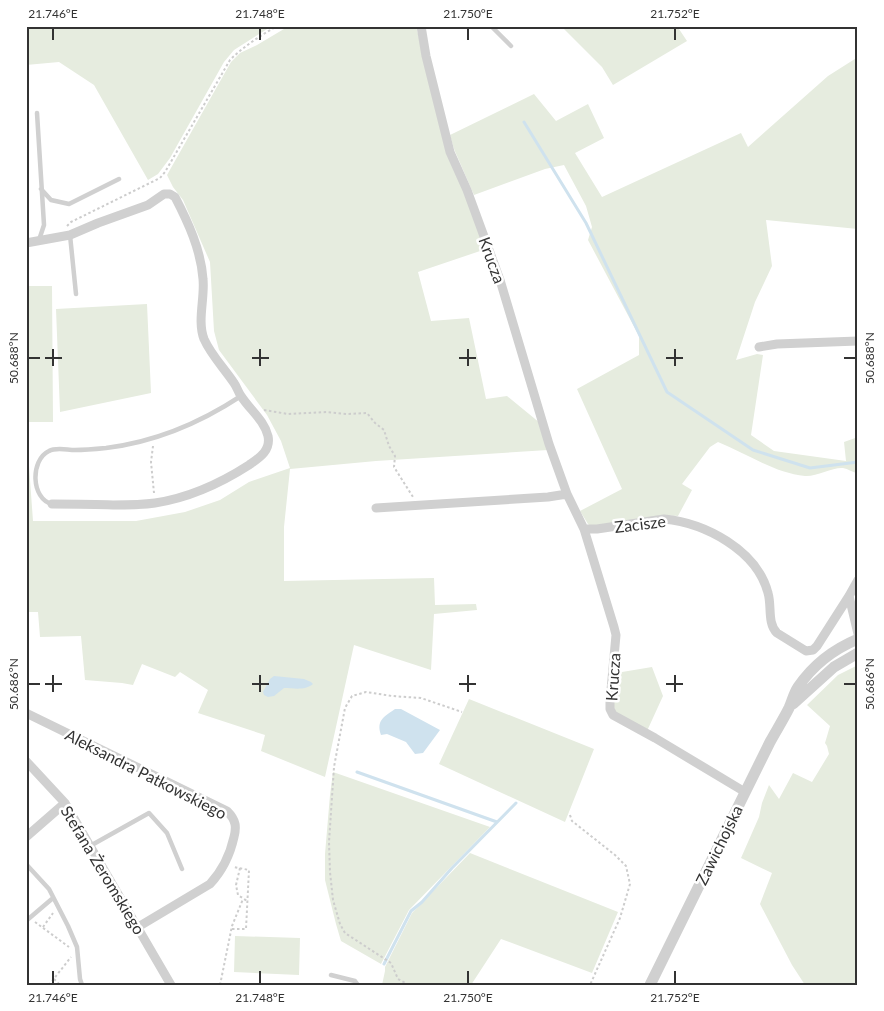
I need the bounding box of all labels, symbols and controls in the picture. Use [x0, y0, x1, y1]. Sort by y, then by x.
text: 21.746°E [28, 6, 78, 21]
text: 21.748°E [235, 6, 285, 21]
text: 21.750°E [443, 6, 493, 21]
text: 21.752°E [650, 6, 700, 21]
street label: Krucza [475, 234, 510, 286]
text: 50.688°N [6, 332, 21, 384]
text: 50.688°N [862, 332, 877, 384]
street label: Zacisze [613, 511, 667, 536]
street label: Krucza [601, 652, 624, 702]
text: 50.686°N [6, 658, 21, 710]
text: 50.686°N [862, 658, 877, 710]
street label: Aleksandra Patkowskiego [62, 725, 230, 823]
street label: Stefana Żeromskiego [57, 802, 149, 938]
street label: Zawichojska [691, 802, 746, 888]
text: 21.746°E [28, 990, 78, 1005]
text: 21.748°E [235, 990, 285, 1005]
text: 21.750°E [443, 990, 493, 1005]
text: 21.752°E [650, 990, 700, 1005]

